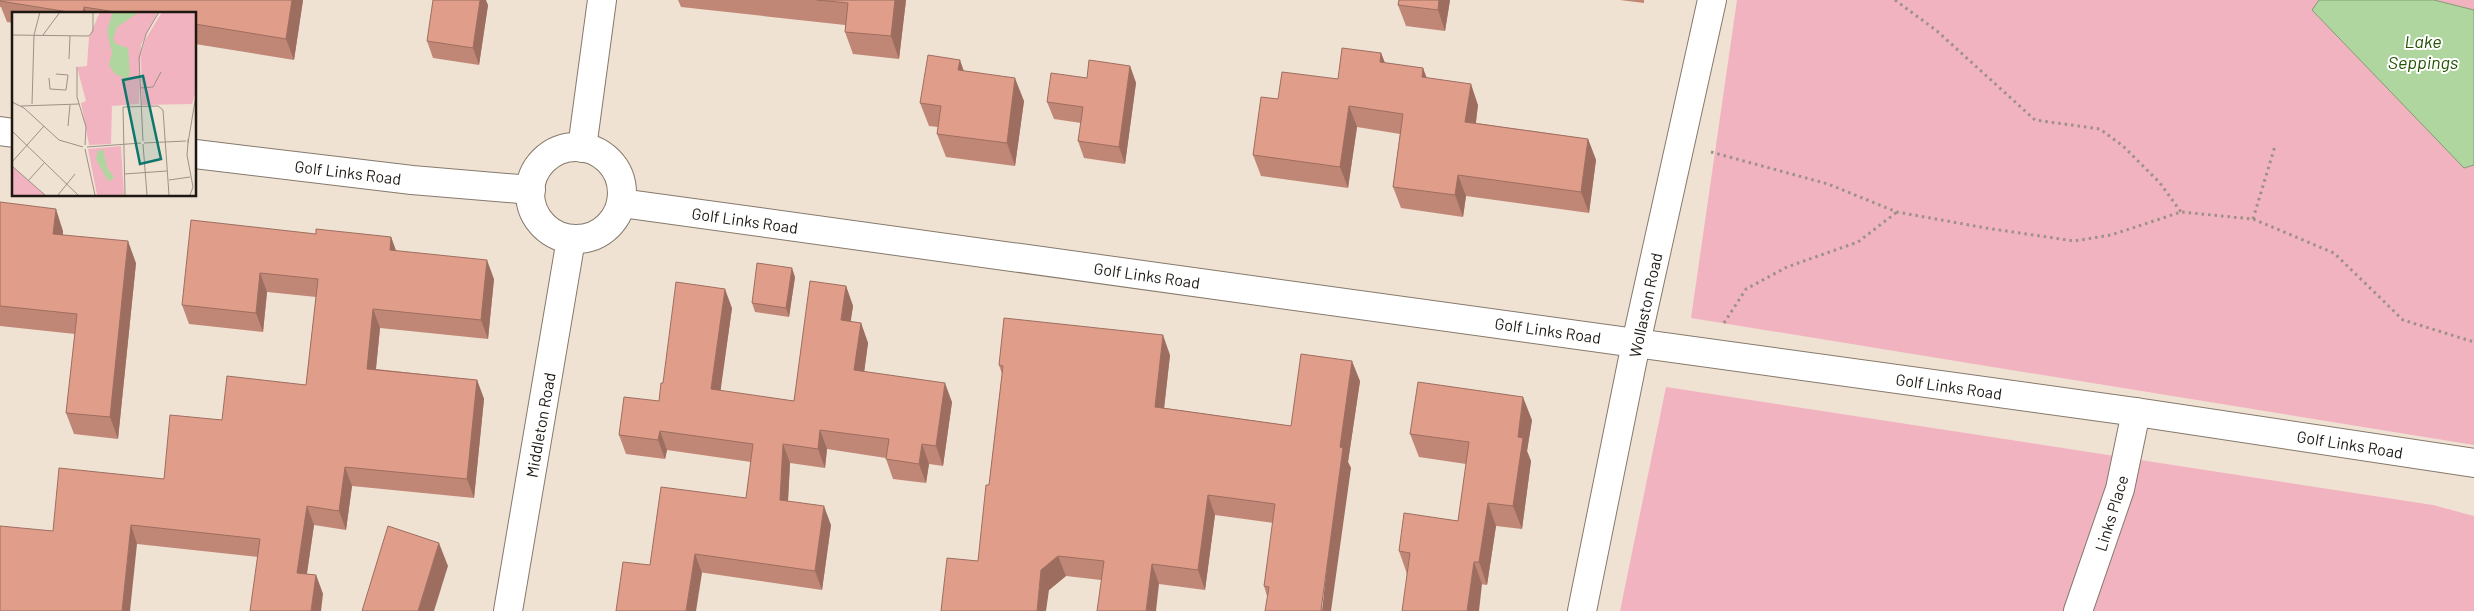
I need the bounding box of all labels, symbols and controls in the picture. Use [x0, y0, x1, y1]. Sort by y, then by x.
inset map [12, 12, 196, 196]
water label: Lake Seppings [2388, 30, 2458, 73]
street label: Golf Links Road [294, 156, 402, 188]
street label: Golf Links Road [691, 203, 799, 237]
street label: Wollaston Road [1625, 251, 1665, 359]
street label: Golf Links Road [1093, 258, 1201, 292]
street label: Golf Links Road [1494, 313, 1602, 347]
street label: Golf Links Road [1895, 369, 2003, 403]
street label: Middleton Road [521, 371, 559, 479]
street label: Golf Links Road [2296, 426, 2404, 462]
street label: Links Place [2090, 473, 2132, 553]

